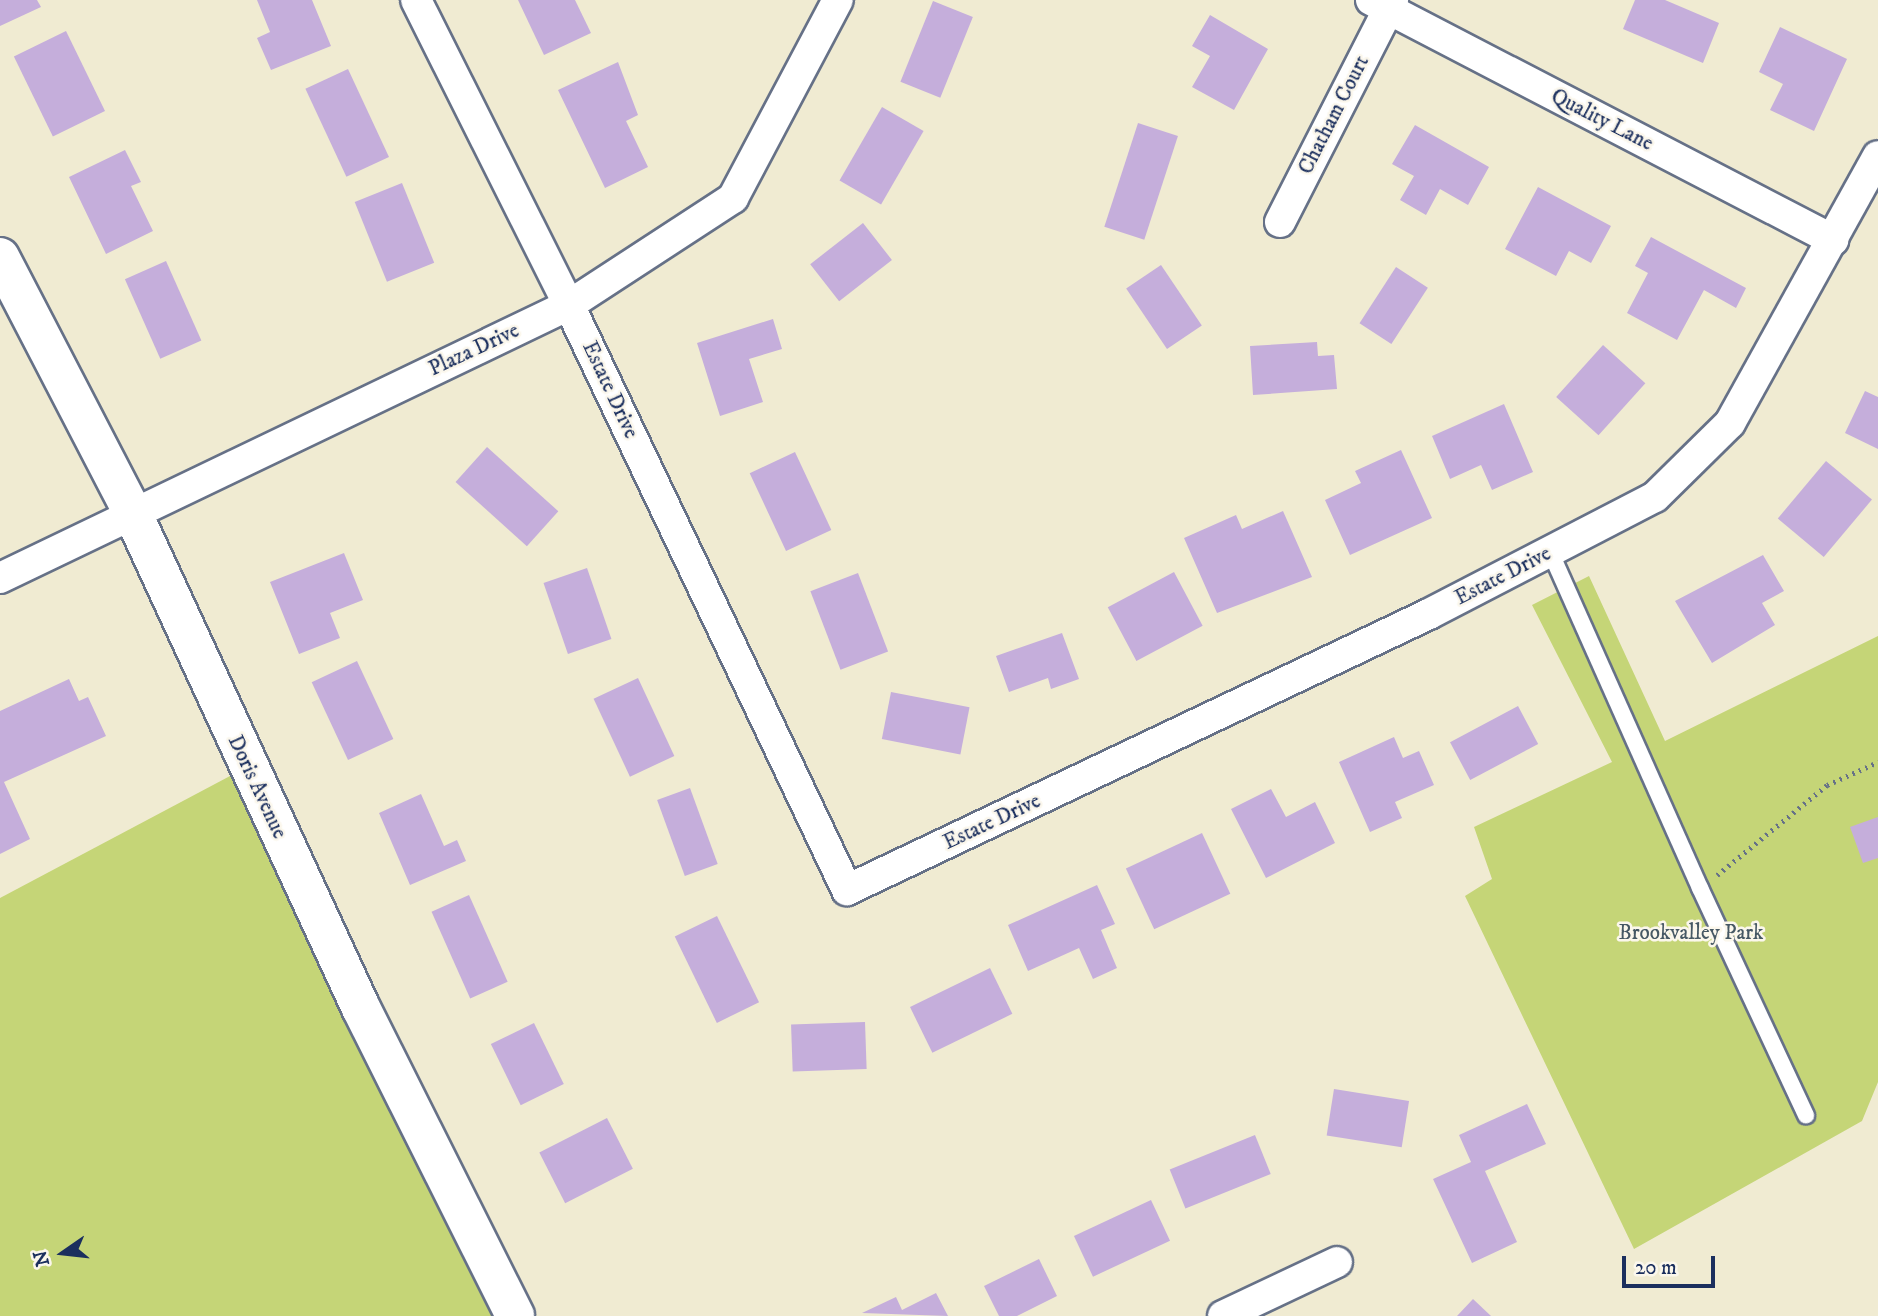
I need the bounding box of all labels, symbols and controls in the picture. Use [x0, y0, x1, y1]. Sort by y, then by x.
street label: Chatham Court [1293, 51, 1375, 179]
street label: Quality Lane [1547, 84, 1657, 156]
street label: Plaza Drive [425, 318, 523, 382]
street label: Estate Drive [577, 337, 643, 443]
street label: Estate Drive [1451, 541, 1555, 611]
street label: Doris Avenue [222, 731, 292, 843]
street label: Estate Drive [939, 789, 1045, 855]
park label: Brookvalley Park [1619, 920, 1763, 946]
north arrow [28, 1218, 98, 1288]
scale bar [1626, 1242, 1719, 1286]
text: N [29, 1248, 55, 1269]
text: 20 m [1635, 1255, 1677, 1281]

